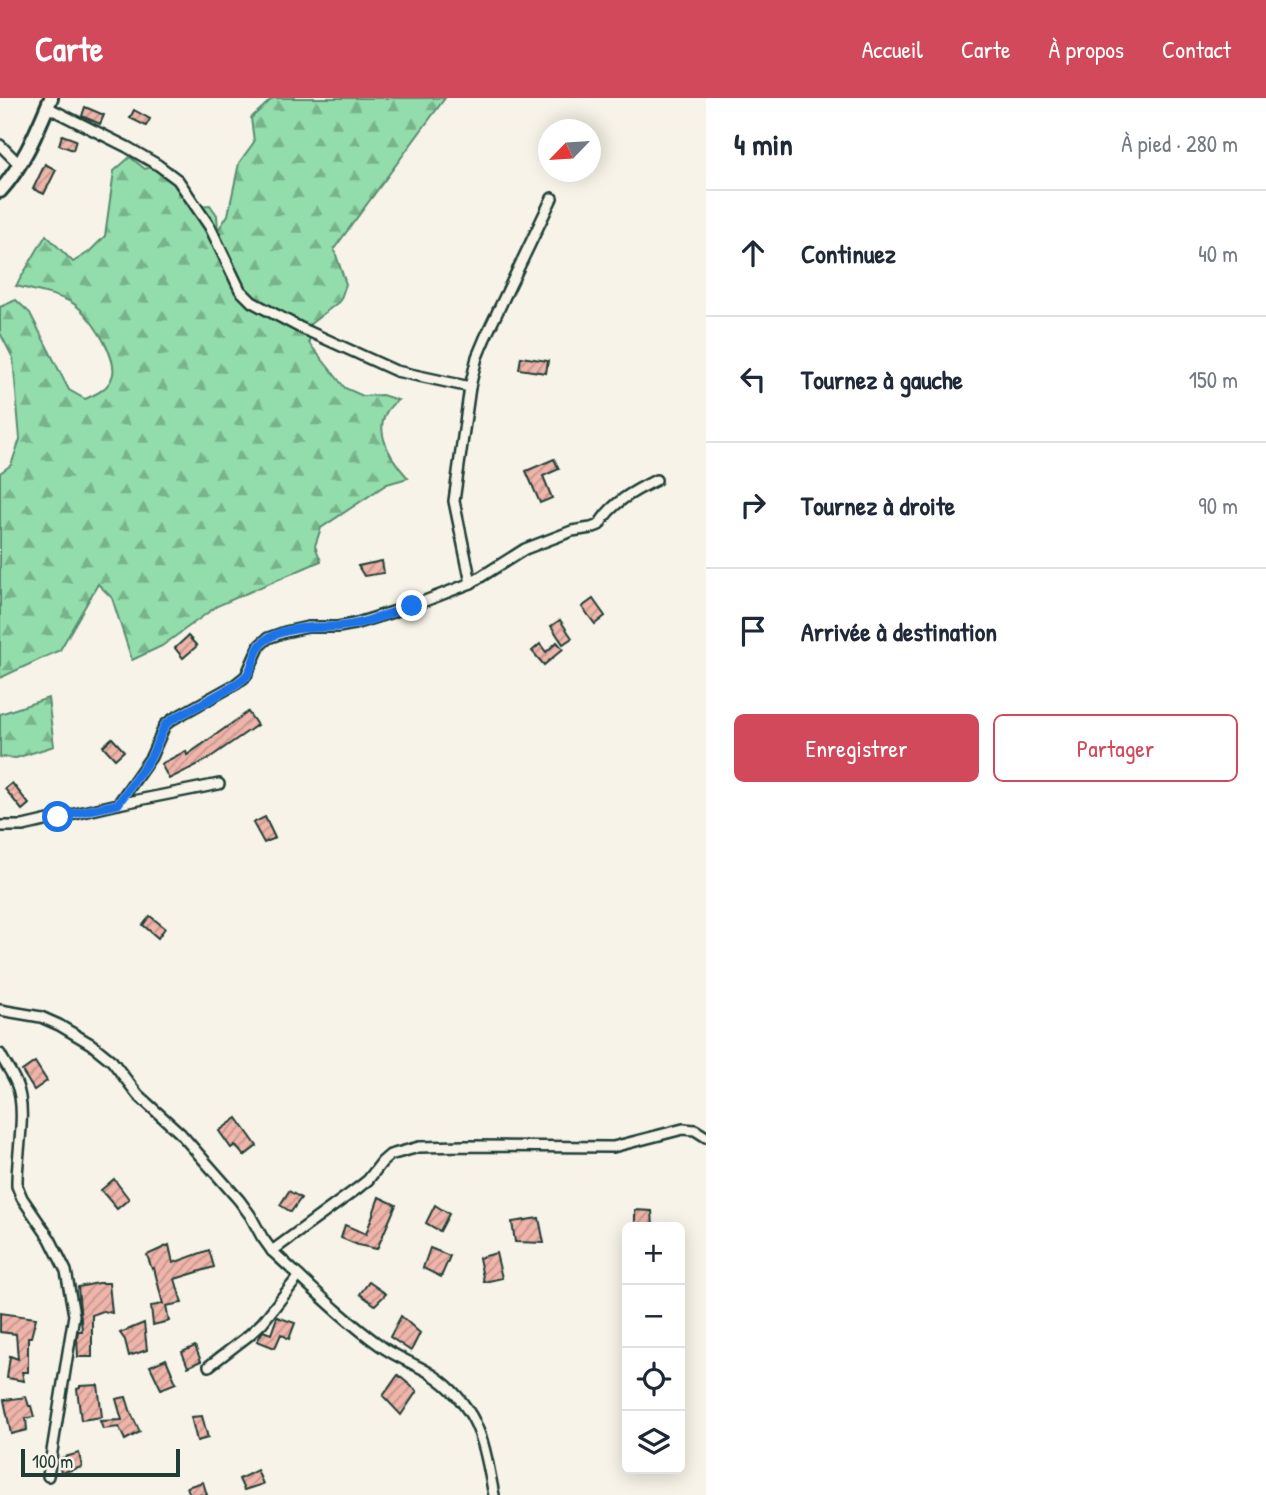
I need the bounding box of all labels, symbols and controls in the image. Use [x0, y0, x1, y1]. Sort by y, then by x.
text: Carte [35, 27, 103, 71]
text: Accueil [862, 33, 923, 65]
text: Carte [961, 33, 1010, 65]
text: À propos [1048, 33, 1124, 65]
text: Contact [1162, 33, 1231, 65]
north arrow [538, 119, 601, 182]
text: 4 min [734, 124, 793, 164]
text: À pied · 280 m [1121, 128, 1238, 159]
icon: ahead [734, 234, 772, 272]
text: Continuez [801, 236, 896, 271]
text: 40 m [1198, 238, 1238, 269]
icon: left [734, 360, 772, 398]
text: Tournez à gauche [801, 362, 963, 397]
text: 150 m [1189, 364, 1238, 395]
icon: right [734, 486, 772, 524]
text: Tournez à droite [801, 488, 955, 523]
text: 90 m [1198, 490, 1238, 521]
route end [396, 590, 427, 621]
icon: arrive [734, 612, 772, 650]
text: Arrivée à destination [801, 614, 997, 649]
button: Enregistrer [734, 714, 979, 782]
button: Partager [993, 714, 1238, 782]
route start [42, 801, 73, 832]
map controls [622, 1222, 685, 1474]
button: + [622, 1222, 685, 1285]
button: − [622, 1285, 685, 1348]
button: locate [622, 1348, 685, 1411]
button: layers [622, 1411, 685, 1474]
scale bar [21, 1446, 180, 1478]
text: 100 m [32, 1448, 73, 1474]

